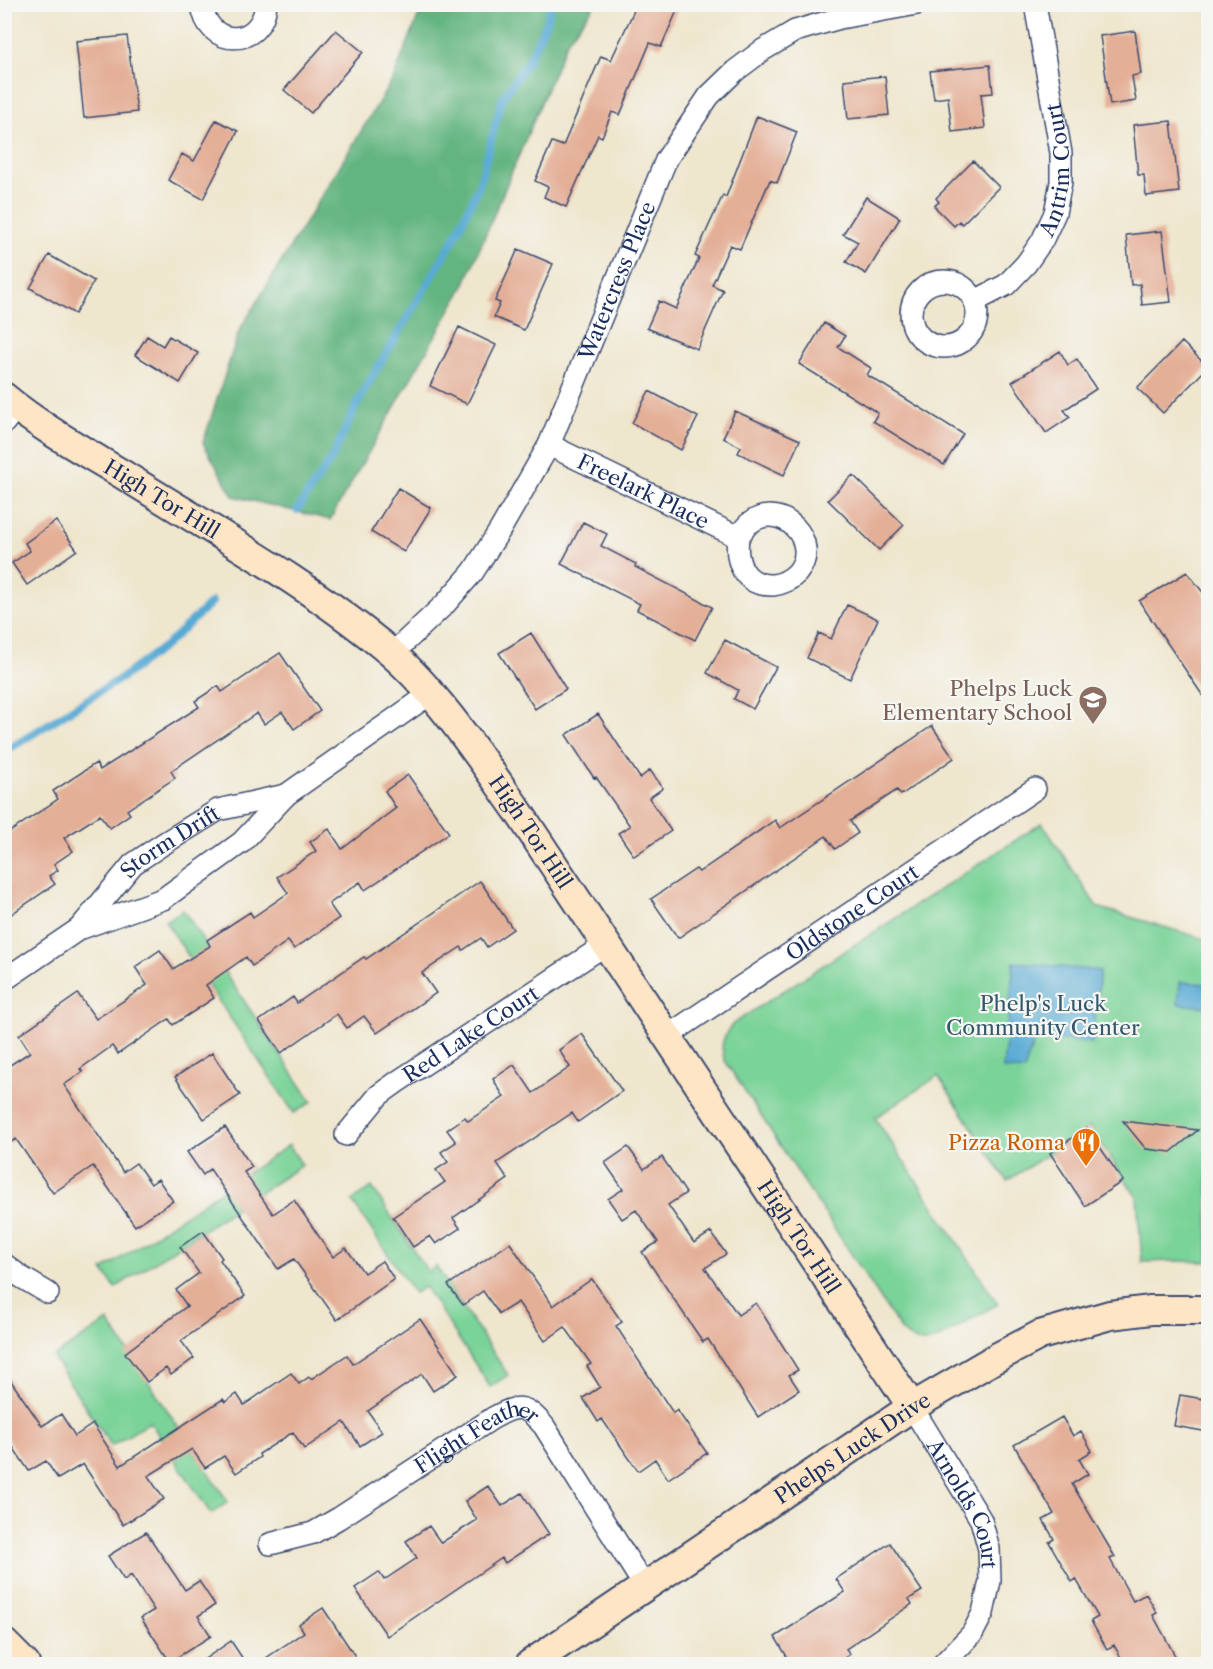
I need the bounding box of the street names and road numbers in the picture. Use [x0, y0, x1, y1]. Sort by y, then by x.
street label: Antrim Court [1033, 101, 1074, 241]
street label: Watercress Place [572, 198, 660, 365]
street label: Freelark Place [574, 448, 713, 534]
street label: High Tor Hill [100, 454, 225, 543]
street label: High Tor Hill [484, 770, 578, 893]
street label: Storm Drift [114, 800, 224, 883]
street label: Oldstone Court [781, 858, 923, 966]
street label: Red Lake Court [398, 980, 543, 1087]
street label: High Tor Hill [753, 1175, 846, 1298]
street label: Phelps Luck Drive [769, 1387, 935, 1509]
street label: Flight Feather [410, 1395, 545, 1478]
street label: Arnolds Court [922, 1434, 1002, 1570]

